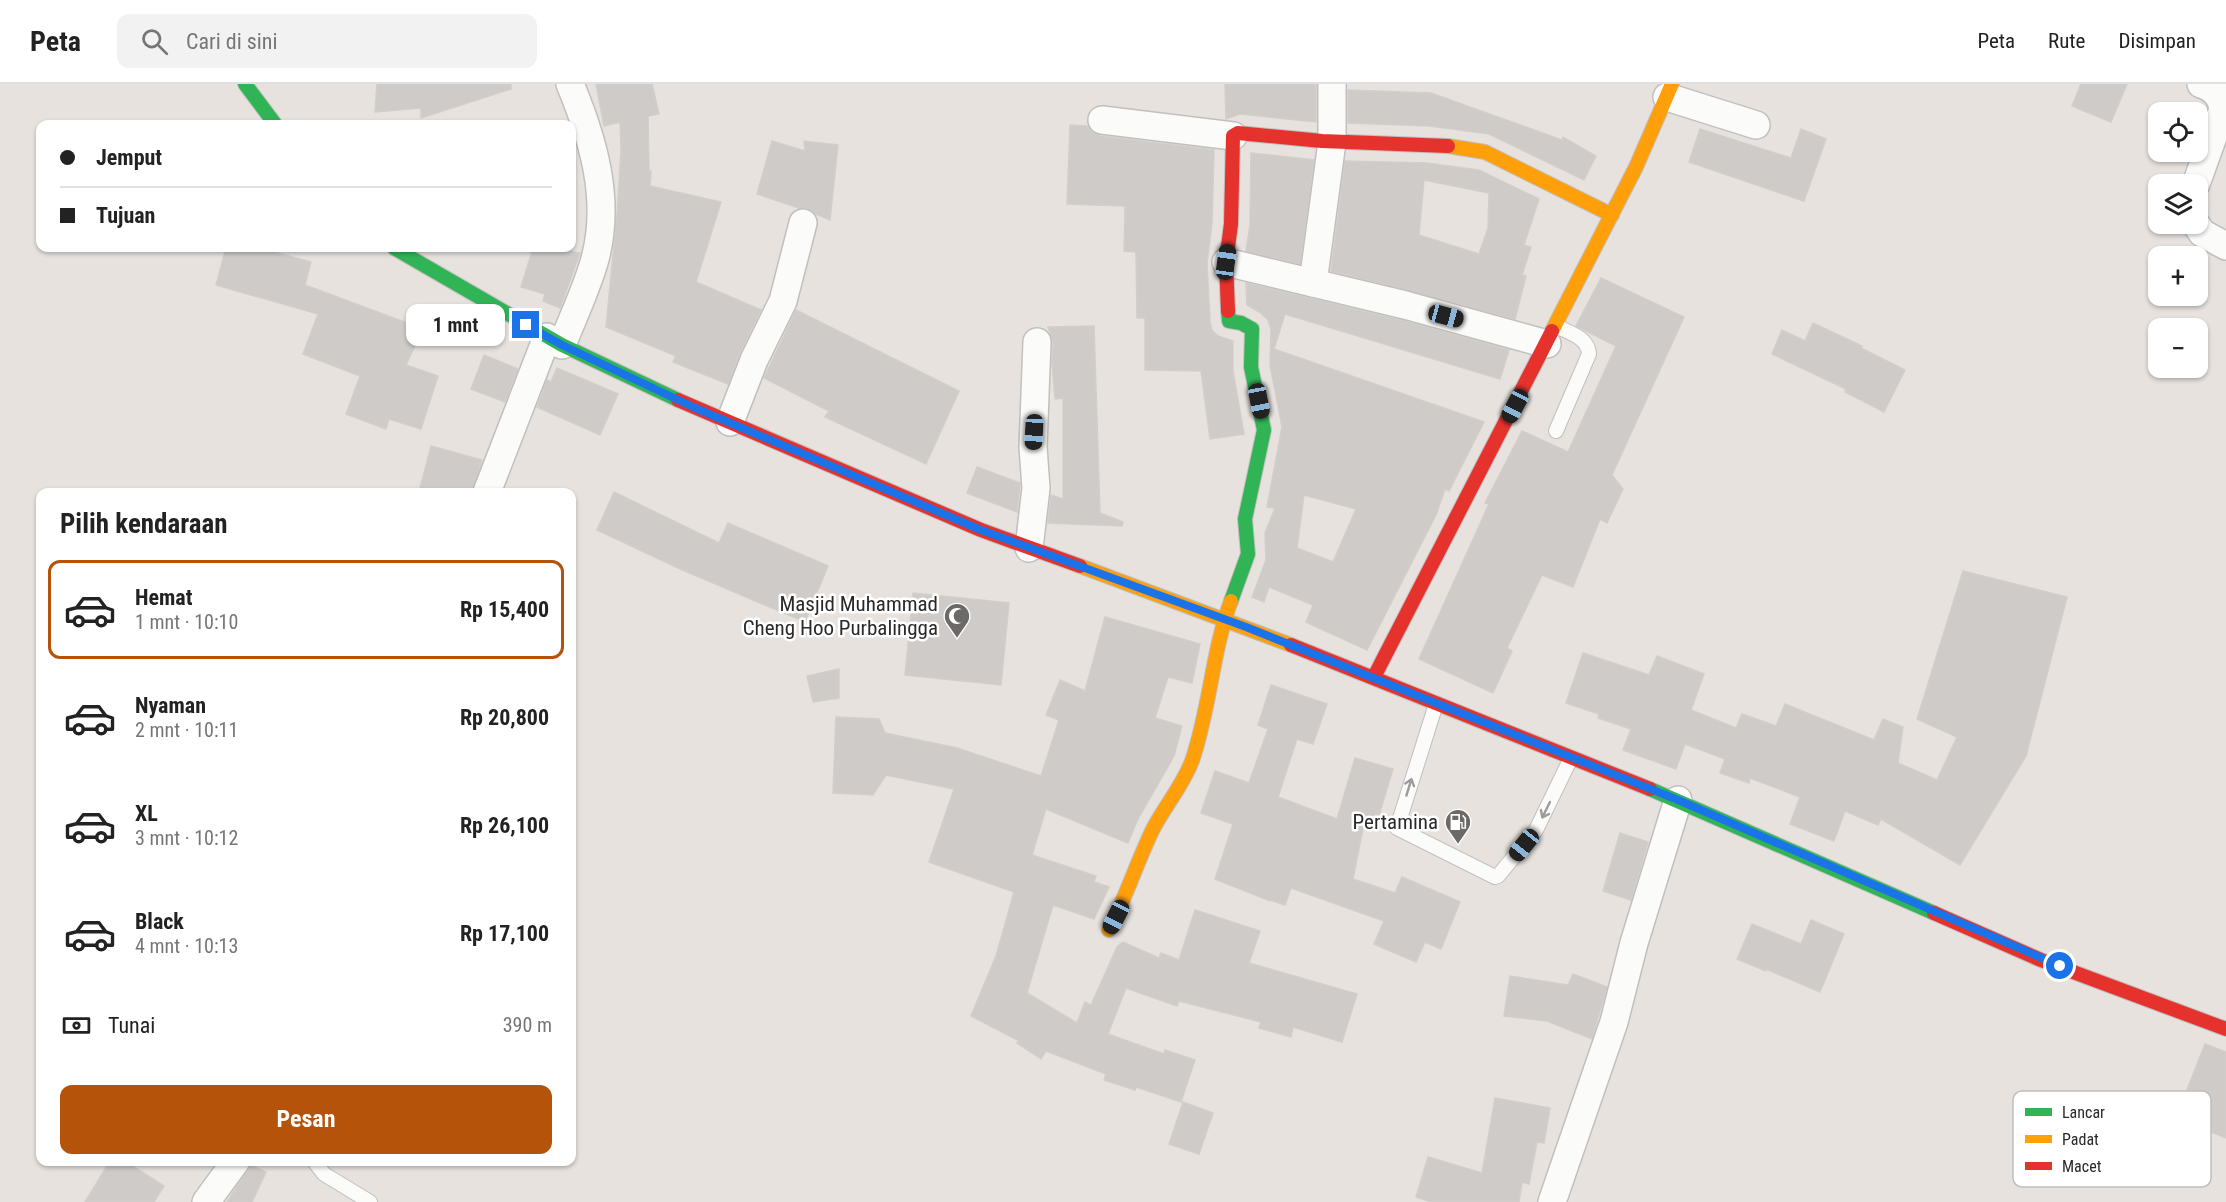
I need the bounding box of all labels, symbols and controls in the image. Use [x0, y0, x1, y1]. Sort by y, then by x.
search box [117, 14, 537, 68]
text: Peta [30, 25, 81, 58]
icon: search [138, 25, 171, 58]
text: Cari di sini [186, 29, 278, 54]
text: Peta [1977, 29, 2015, 53]
text: Rute [2048, 29, 2085, 53]
text: Disimpan [2118, 29, 2196, 53]
map controls [2148, 102, 2208, 378]
button: locate [2148, 102, 2208, 162]
text: Jemput [96, 145, 162, 170]
button: layers [2148, 174, 2208, 234]
text: Tujuan [96, 203, 155, 228]
car [1215, 243, 1237, 281]
button: + [2148, 246, 2208, 306]
car [1426, 303, 1466, 329]
callout: 1 mnt [406, 304, 505, 346]
route end [512, 311, 539, 338]
text: 1 mnt [433, 313, 478, 337]
button: − [2148, 318, 2208, 378]
car [1247, 382, 1271, 420]
car [1499, 386, 1531, 426]
car [1024, 414, 1044, 450]
text: Pilih kendaraan [60, 508, 228, 540]
icon: car [63, 583, 117, 637]
text: Hemat [135, 585, 192, 610]
place label: Masjid Muhammad Cheng Hoo Purbalingga [743, 592, 938, 640]
text: Rp 15,400 [460, 597, 549, 622]
mosque icon: Masjid Muhammad Cheng Hoo Purbalingga [942, 601, 972, 639]
text: 1 mnt · 10:10 [135, 610, 238, 634]
icon: car [63, 691, 117, 745]
text: Nyaman [135, 693, 206, 718]
text: Rp 20,800 [460, 705, 549, 730]
text: 2 mnt · 10:11 [135, 718, 238, 742]
one-way arrow [1404, 778, 1415, 797]
icon: car [63, 799, 117, 853]
text: XL [135, 801, 158, 826]
one-way arrow [1539, 801, 1551, 819]
fuel station icon: Pertamina [1443, 807, 1473, 845]
place label: Pertamina [1353, 810, 1438, 834]
text: Rp 26,100 [460, 813, 549, 838]
car [1506, 825, 1542, 865]
text: 3 mnt · 10:12 [135, 826, 238, 850]
car [1100, 897, 1132, 937]
icon: car [63, 907, 117, 961]
text: Black [135, 909, 184, 934]
text: Rp 17,100 [460, 921, 549, 946]
text: 4 mnt · 10:13 [135, 934, 238, 958]
route start [2046, 952, 2073, 979]
icon: cash [60, 1009, 93, 1042]
text: Tunai [108, 1013, 155, 1038]
text: 390 m [503, 1013, 552, 1037]
button: Pesan [60, 1085, 552, 1154]
legend [2013, 1091, 2211, 1187]
text: Lancar [2062, 1103, 2105, 1122]
text: Padat [2062, 1130, 2099, 1149]
text: Macet [2062, 1157, 2102, 1176]

